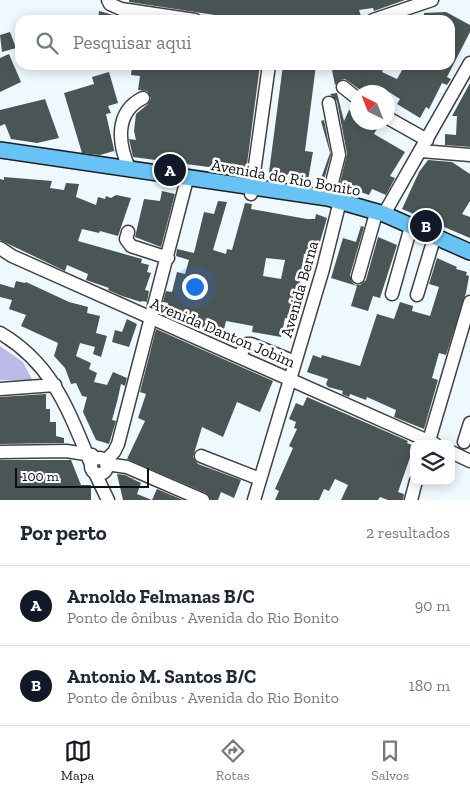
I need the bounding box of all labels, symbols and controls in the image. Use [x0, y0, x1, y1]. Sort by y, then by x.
search box [15, 15, 455, 70]
icon: search [33, 29, 61, 57]
text: Pesquisar aqui [73, 31, 192, 54]
north arrow [350, 85, 395, 130]
pin: A [154, 151, 186, 189]
street label: Avenida do Rio Bonito [210, 155, 362, 200]
pin: B [410, 207, 442, 245]
street label: Avenida Berna [277, 238, 322, 340]
your location [182, 274, 208, 300]
street label: Avenida Danton Jobim [148, 293, 298, 372]
map controls [410, 440, 455, 485]
button: layers [410, 440, 455, 485]
scale bar [15, 465, 149, 488]
text: 100 m [22, 468, 59, 485]
text: Por perto [20, 520, 107, 545]
text: 2 resultados [366, 523, 450, 542]
text: Arnoldo Felmanas B/C [67, 585, 255, 608]
text: A [31, 596, 42, 615]
text: 90 m [415, 596, 450, 615]
text: Ponto de ônibus · Avenida do Rio Bonito [67, 608, 339, 627]
text: Antonio M. Santos B/C [67, 665, 256, 688]
text: B [31, 676, 41, 695]
text: 180 m [409, 676, 450, 695]
text: Ponto de ônibus · Avenida do Rio Bonito [67, 688, 339, 707]
tab: Mapa [61, 737, 94, 784]
tab: Rotas [216, 737, 250, 784]
tab: Salvos [371, 737, 409, 784]

